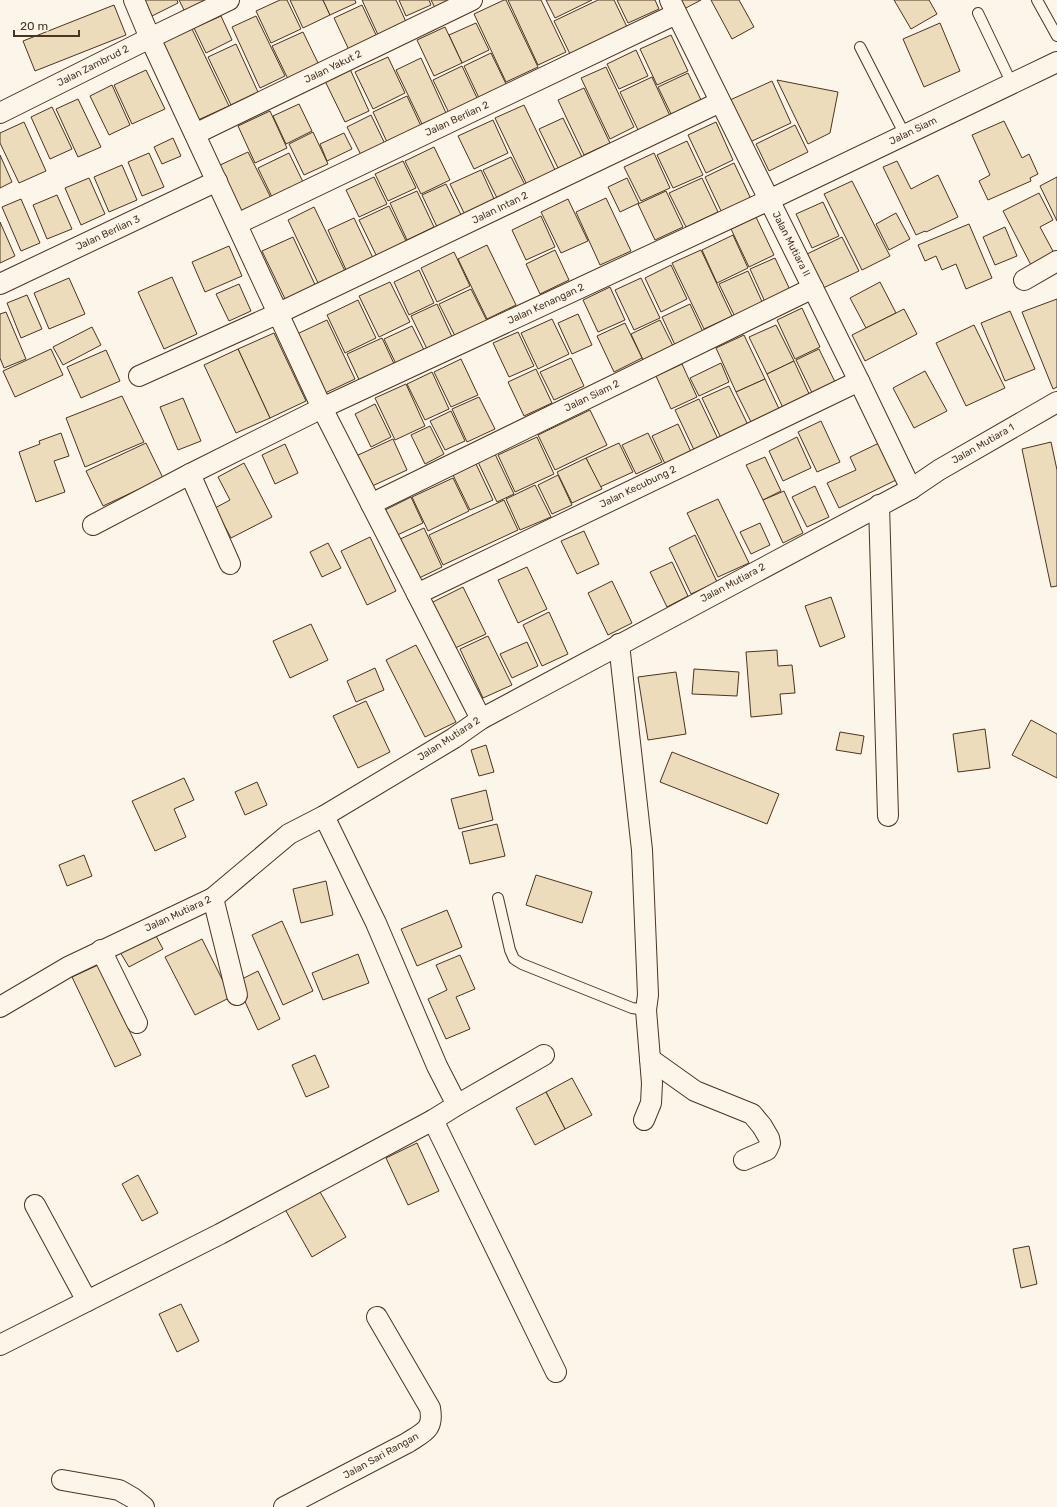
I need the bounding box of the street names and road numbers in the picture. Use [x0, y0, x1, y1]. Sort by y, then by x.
street label: Jalan Zambrud 2 [55, 43, 131, 89]
street label: Jalan Yakut 2 [302, 48, 364, 86]
street label: Jalan Berlian 2 [423, 99, 491, 139]
street label: Jalan Siam [887, 114, 939, 148]
street label: Jalan Intan 2 [470, 189, 530, 227]
street label: Jalan Mutiara II [769, 210, 813, 278]
street label: Jalan Berlian 3 [74, 213, 142, 253]
street label: Jalan Kenangan 2 [506, 281, 586, 327]
street label: Jalan Siam 2 [563, 377, 622, 414]
street label: Jalan Mutiara 1 [950, 421, 1016, 467]
street label: Jalan Kecubung 2 [598, 463, 678, 511]
street label: Jalan Mutiara 2 [699, 561, 768, 605]
street label: Jalan Mutiara 2 [416, 714, 482, 764]
street label: Jalan Mutiara 2 [143, 893, 213, 935]
street label: Jalan Sari Rangan [341, 1430, 421, 1482]

